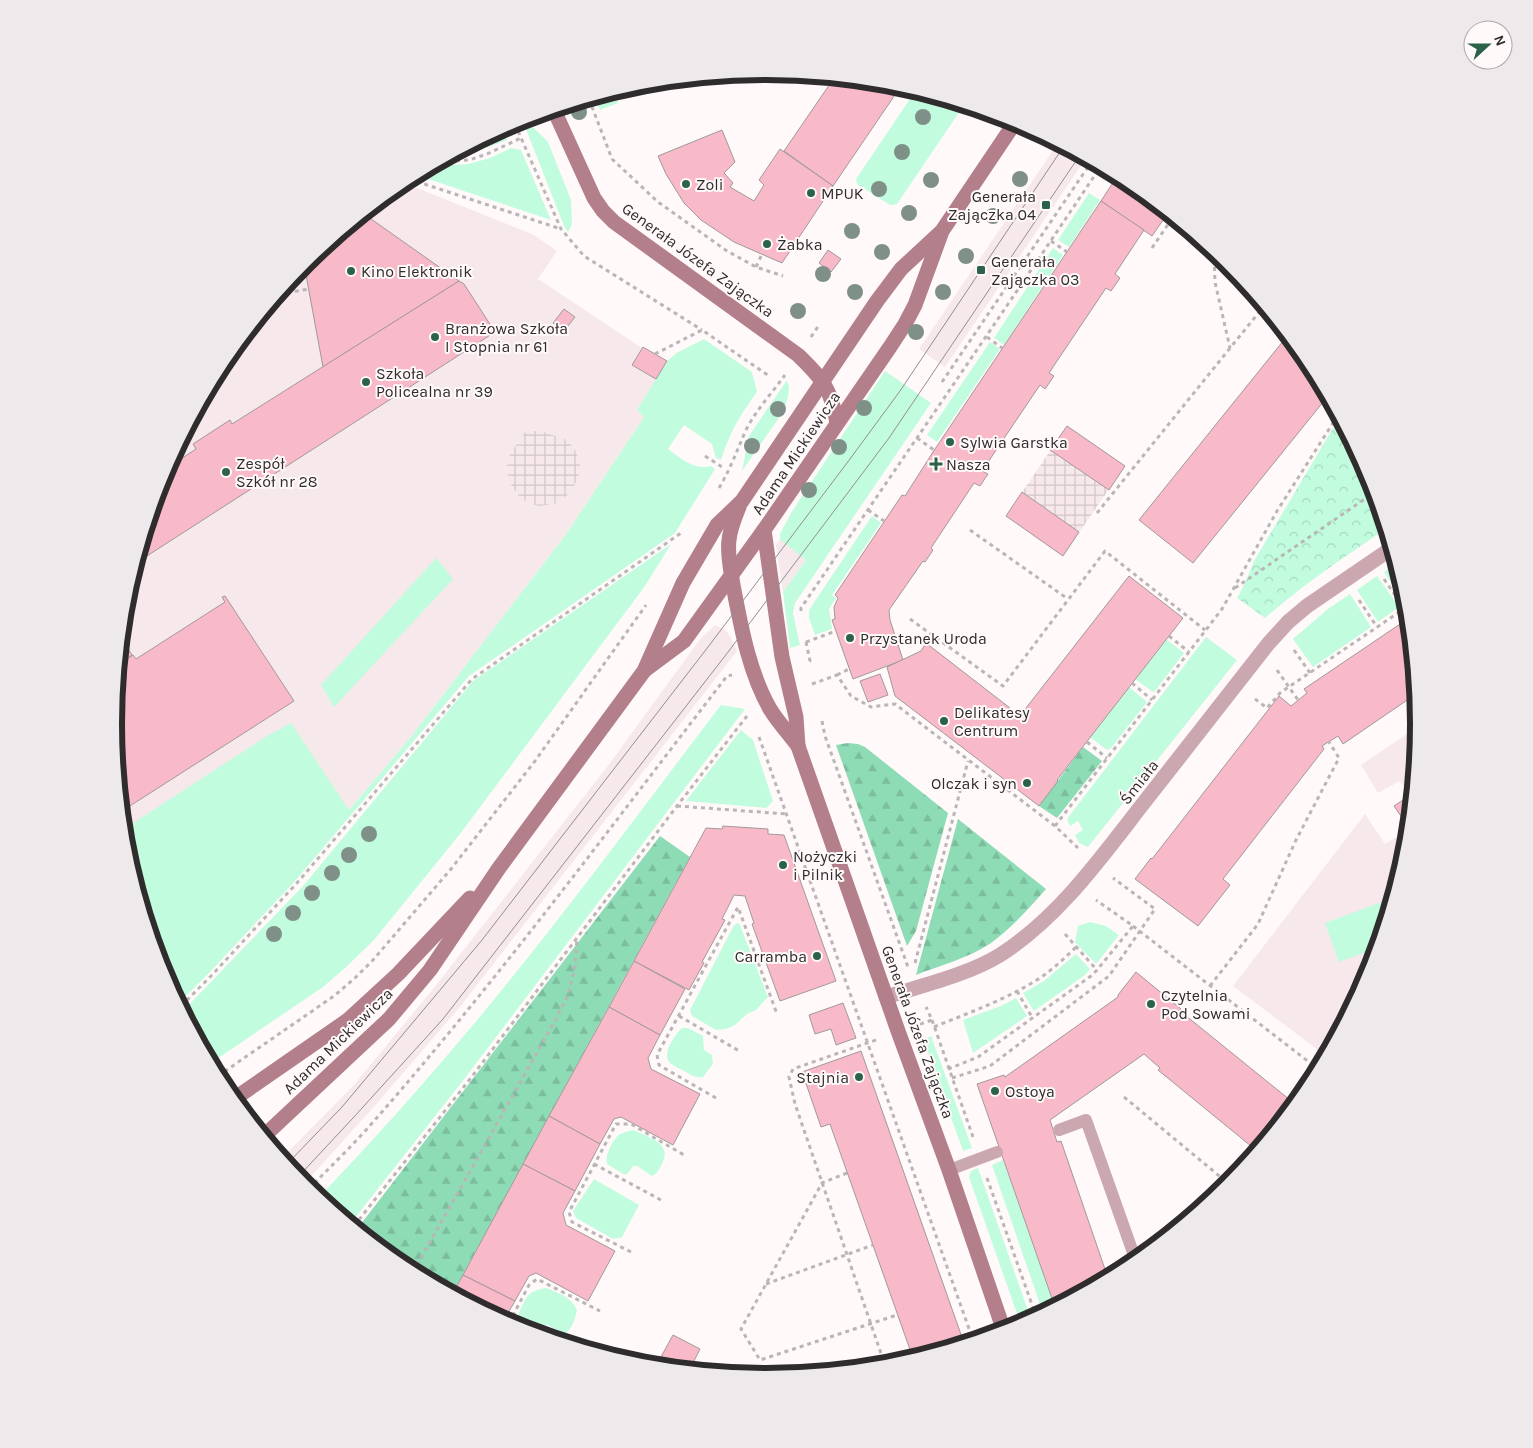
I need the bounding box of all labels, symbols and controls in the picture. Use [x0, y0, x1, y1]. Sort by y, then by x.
north arrow [1463, 20, 1513, 70]
text: N [1490, 33, 1509, 48]
place label: Zoli [696, 175, 723, 194]
marker: Zoli [680, 178, 692, 190]
place label: MPUK [821, 184, 864, 203]
marker: MPUK [805, 187, 817, 199]
place label: Generała Zajączka 04 [948, 187, 1036, 224]
street label: Generała Józefa Zajączka [618, 199, 778, 321]
marker: Generała Zajączka 04 [1040, 199, 1052, 211]
place label: Żabka [777, 235, 823, 254]
marker: Żabka [761, 238, 773, 250]
place label: Generała Zajączka 03 [991, 252, 1080, 289]
place label: Kino Elektronik [361, 262, 472, 281]
marker: Generała Zajączka 03 [975, 264, 987, 276]
marker: Kino Elektronik [345, 265, 357, 277]
place label: Branżowa Szkoła I Stopnia nr 61 [445, 319, 568, 356]
marker: Branżowa Szkoła I Stopnia nr 61 [429, 331, 441, 343]
place label: Szkoła Policealna nr 39 [376, 364, 493, 401]
marker: Szkoła Policealna nr 39 [360, 376, 372, 388]
street label: Adama Mickiewicza [748, 388, 844, 518]
place label: Sylwia Garstka [960, 433, 1068, 452]
marker: Sylwia Garstka [944, 436, 956, 448]
place label: Zespół Szkół nr 28 [236, 454, 318, 491]
place label: Nasza [946, 455, 991, 474]
marker: Nasza [930, 458, 942, 470]
marker: Zespół Szkół nr 28 [220, 466, 232, 478]
place label: Przystanek Uroda [860, 629, 987, 648]
marker: Przystanek Uroda [844, 632, 856, 644]
place label: Delikatesy Centrum [954, 703, 1030, 740]
marker: Delikatesy Centrum [938, 715, 950, 727]
street label: Śmiała [1116, 756, 1162, 808]
place label: Olczak i syn [931, 774, 1017, 793]
marker: Olczak i syn [1021, 777, 1033, 789]
place label: Nożyczki i Pilnik [793, 847, 857, 884]
marker: Nożyczki i Pilnik [777, 859, 789, 871]
street label: Generała Józefa Zajączka [878, 943, 958, 1121]
place label: Carramba [735, 947, 807, 966]
marker: Carramba [811, 950, 823, 962]
street label: Adama Mickiewicza [279, 984, 397, 1098]
place label: Czytelnia Pod Sowami [1161, 986, 1250, 1023]
marker: Czytelnia Pod Sowami [1145, 998, 1157, 1010]
place label: Stajnia [796, 1068, 849, 1087]
marker: Stajnia [853, 1071, 865, 1083]
place label: Ostoya [1005, 1082, 1055, 1101]
marker: Ostoya [989, 1085, 1001, 1097]

